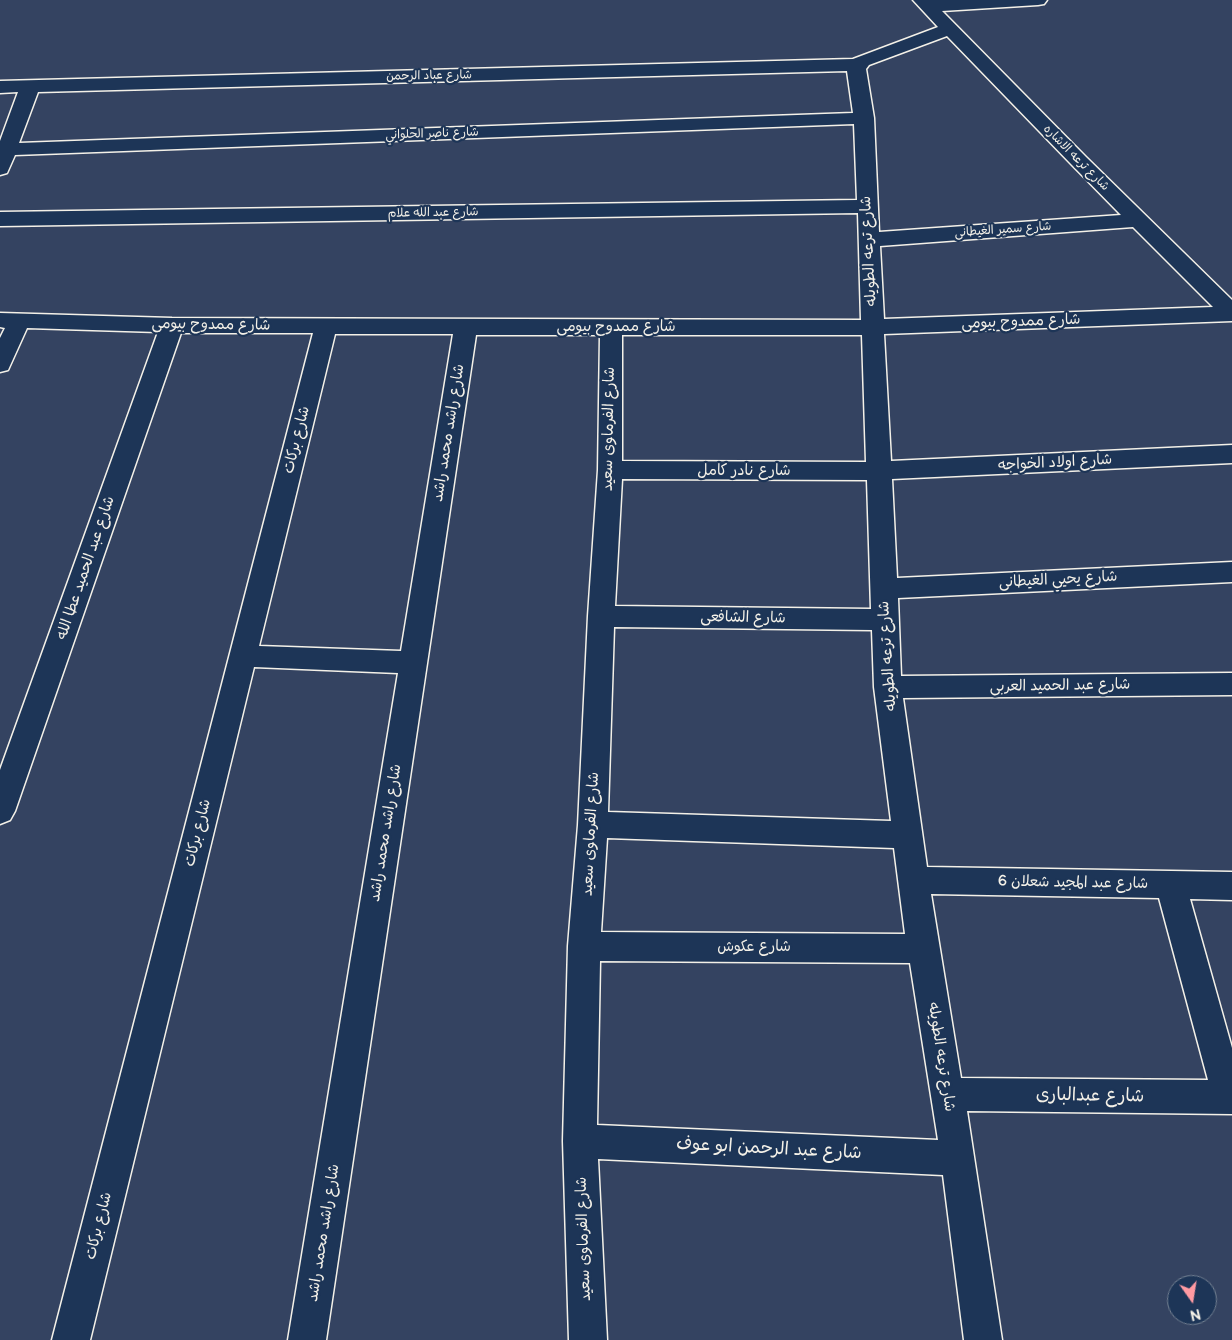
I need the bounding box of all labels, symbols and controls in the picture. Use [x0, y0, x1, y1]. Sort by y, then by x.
street label: شارع عباد الرحمن [386, 68, 472, 84]
street label: شارع ترعه الاشاره [1040, 122, 1112, 194]
street label: شارع ناصر الحلواني [385, 125, 479, 143]
street label: شارع ترعه الطويله [857, 195, 881, 307]
street label: شارع عبد الله علام [387, 205, 479, 221]
street label: شارع سمير الغيطانى [954, 219, 1052, 241]
street label: شارع ممدوح بيومى [961, 311, 1081, 333]
street label: شارع ممدوح بيومى [151, 315, 271, 335]
street label: شارع ممدوح بيومى [556, 318, 676, 336]
street label: شارع راشد محمد راشد [429, 363, 469, 503]
street label: شارع الفرماوى سعيد [599, 367, 619, 491]
street label: شارع بركات [280, 404, 314, 476]
street label: شارع اولاد الخواجه [998, 451, 1112, 475]
street label: شارع نادر كامل [697, 462, 791, 480]
street label: شارع عبد الحميد عطا الله [53, 494, 119, 642]
street label: شارع يحيي الغيطانى [998, 568, 1118, 592]
street label: شارع ترعه الطويله [875, 600, 901, 712]
street label: شارع الشافعى [700, 608, 786, 628]
street label: شارع عبد الحميد العربى [990, 676, 1130, 696]
street label: شارع راشد محمد راشد [366, 763, 406, 903]
street label: شارع الفرماوى سعيد [579, 771, 603, 897]
street label: شارع بركات [181, 797, 215, 869]
street label: شارع عبد المجيد شعلان 6 [998, 873, 1148, 893]
street label: شارع عكوش [717, 938, 791, 956]
street label: شارع ترعه الطويله [923, 1001, 959, 1113]
street label: شارع عبدالبارى [1036, 1084, 1144, 1108]
street label: شارع عبد الرحمن ابو عوف [676, 1133, 862, 1165]
street label: شارع راشد محمد راشد [304, 1163, 344, 1303]
street label: شارع الفرماوى سعيد [573, 1177, 595, 1301]
street label: شارع بركات [82, 1190, 116, 1262]
north arrow [1167, 1275, 1217, 1325]
text: N [1188, 1305, 1202, 1324]

